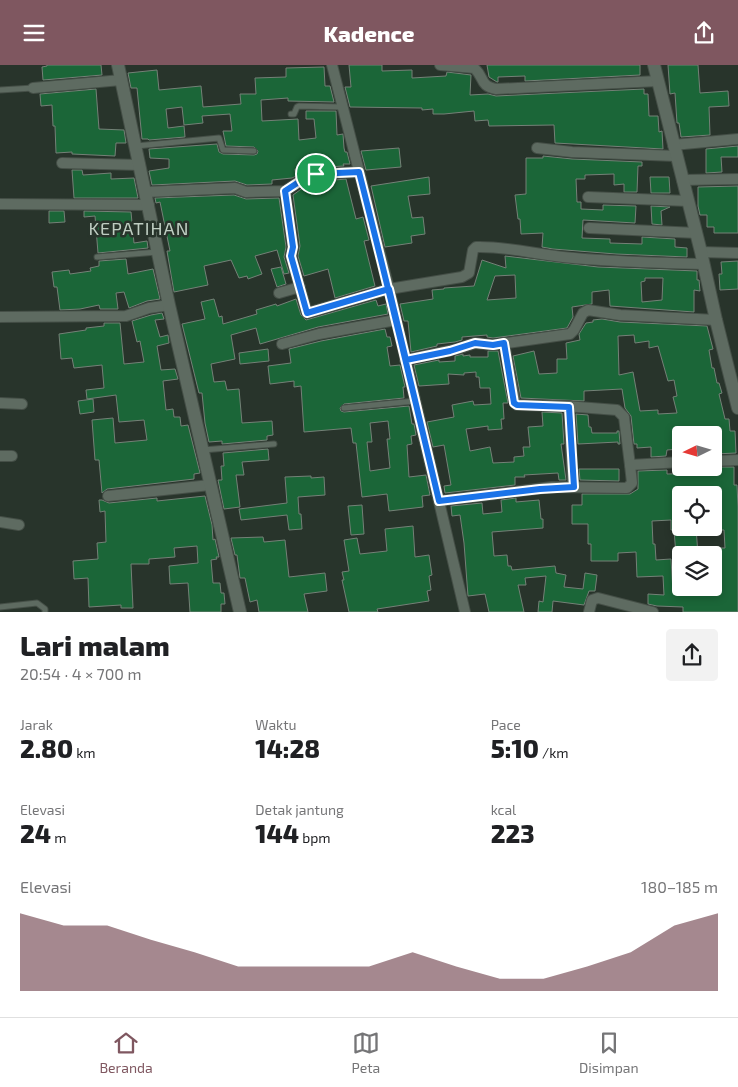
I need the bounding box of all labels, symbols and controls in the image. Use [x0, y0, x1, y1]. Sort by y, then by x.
icon: menu [20, 19, 48, 47]
icon: share [690, 19, 718, 47]
text: Kadence [324, 20, 414, 46]
pin [295, 153, 337, 195]
icon: arrive [302, 160, 330, 188]
district label: KEPATIHAN [89, 217, 189, 239]
north arrow [672, 426, 722, 476]
map controls [672, 426, 722, 596]
button: locate [672, 486, 722, 536]
button: layers [672, 546, 722, 596]
text: Lari malam [20, 628, 170, 662]
button: share [666, 629, 718, 681]
text: 20:54 · 4 × 700 m [20, 664, 142, 683]
text: Jarak [20, 716, 53, 733]
text: Waktu [255, 716, 297, 733]
text: Pace [491, 716, 521, 733]
text: 2.80 [20, 733, 73, 763]
text: 14:28 [255, 733, 320, 763]
text: 5:10 [491, 733, 539, 763]
text: km [73, 744, 96, 761]
text: /km [539, 744, 569, 761]
text: Elevasi [20, 801, 65, 818]
text: Detak jantung [255, 801, 344, 818]
text: kcal [491, 801, 516, 818]
text: 24 [20, 818, 51, 848]
text: 144 [255, 818, 299, 848]
text: 223 [491, 818, 535, 848]
text: m [51, 829, 66, 846]
text: bpm [299, 829, 331, 846]
text: Elevasi [20, 877, 72, 896]
text: 180–185 m [641, 877, 718, 896]
tab: Beranda [99, 1029, 153, 1076]
tab: Peta [352, 1029, 380, 1076]
tab: Disimpan [579, 1029, 639, 1076]

